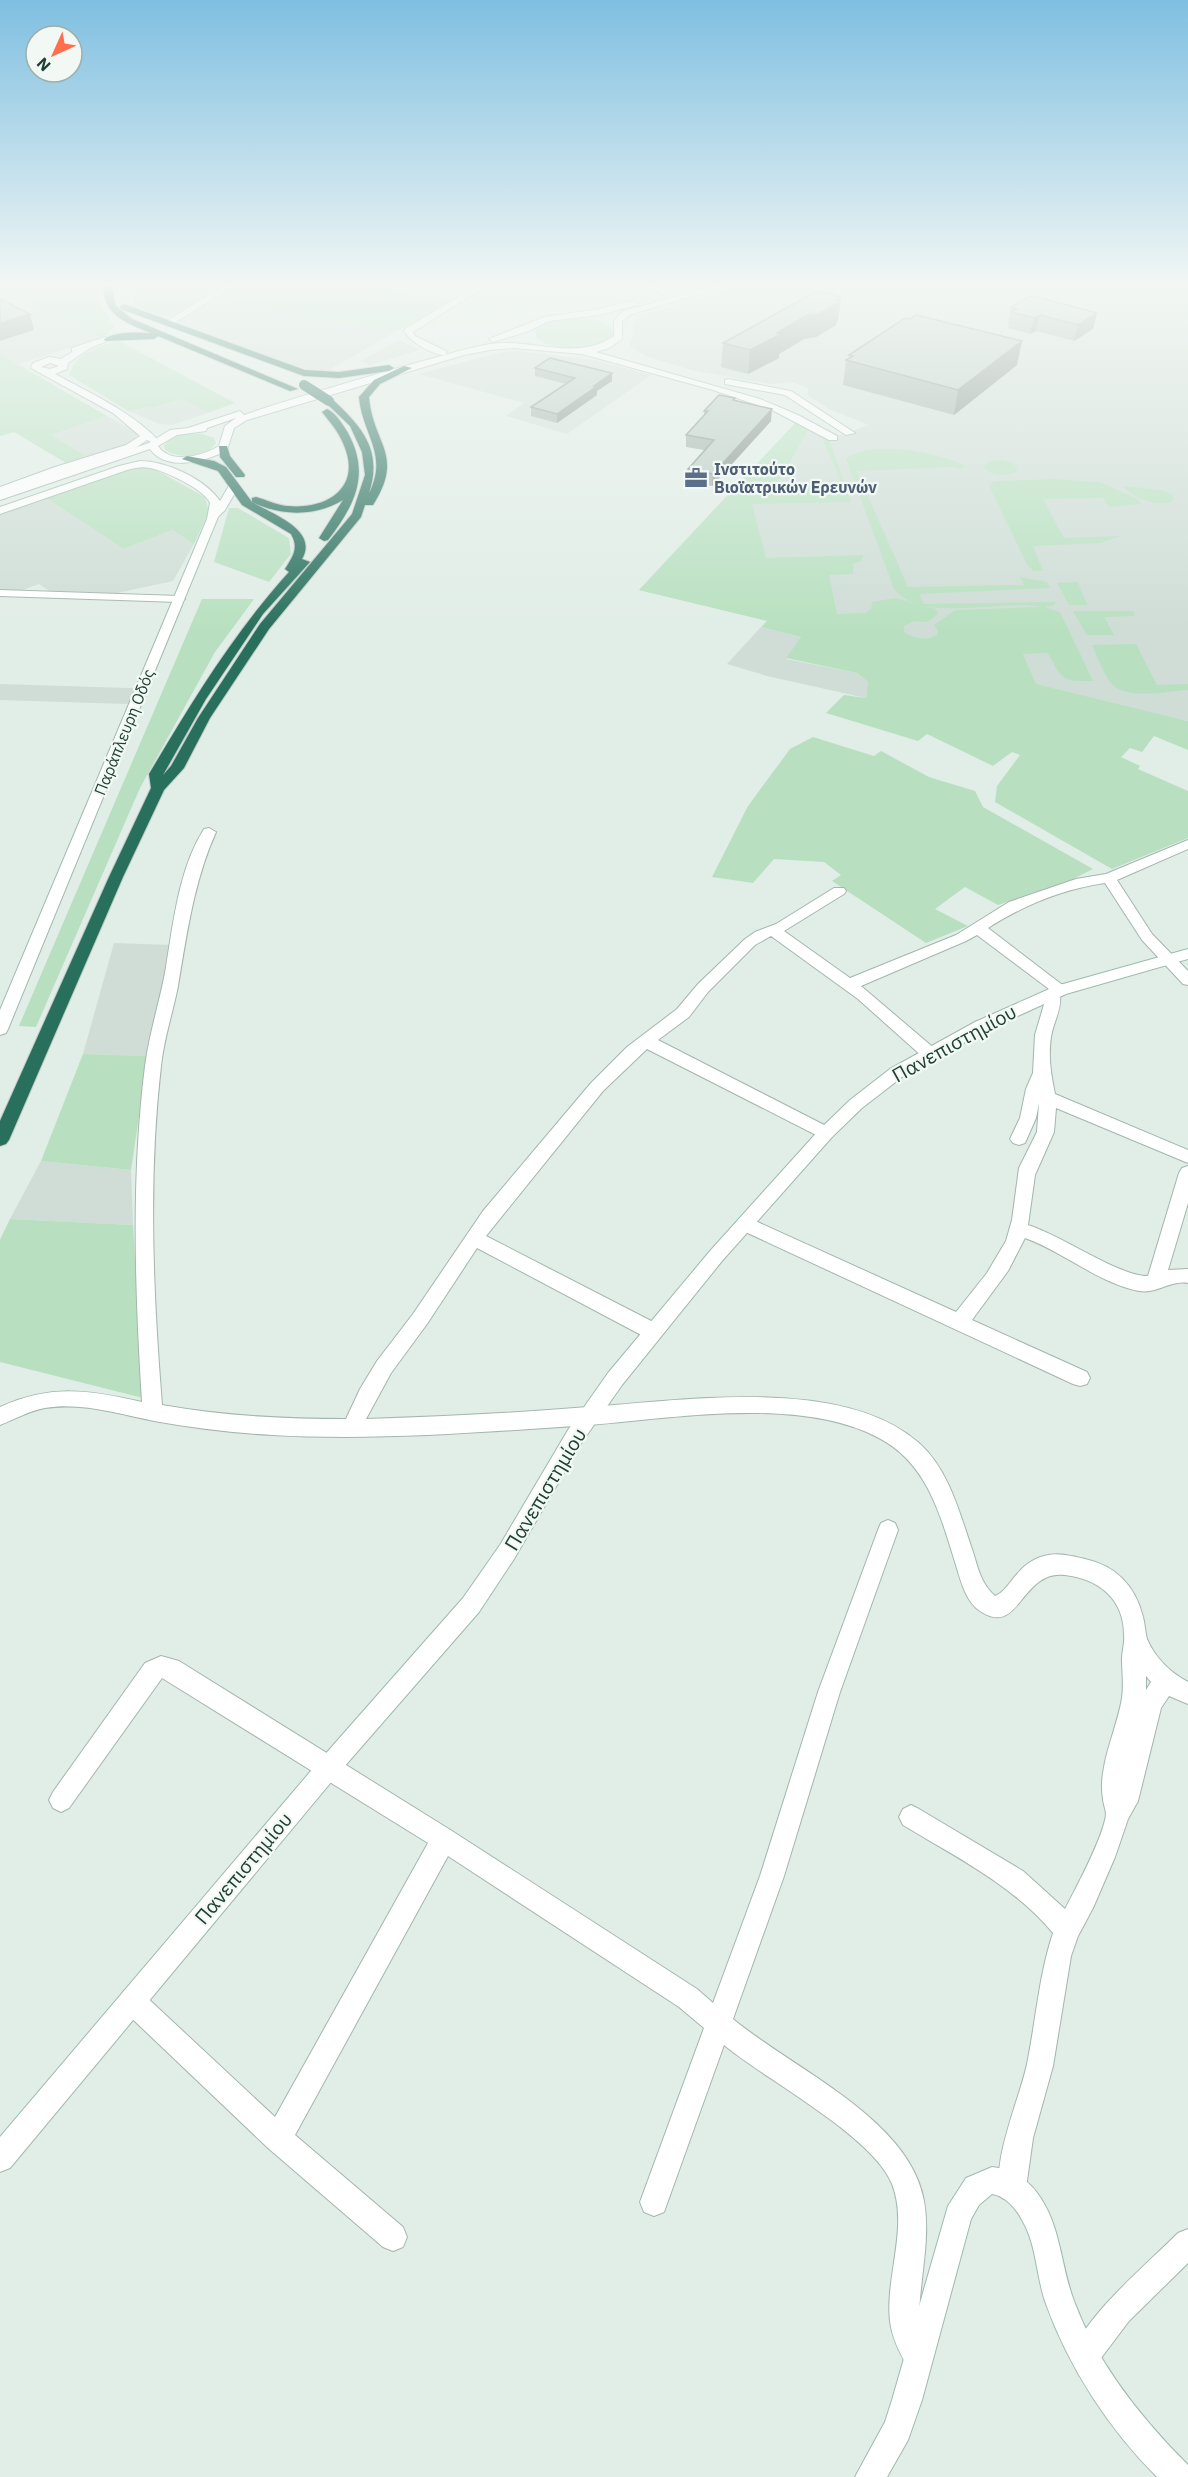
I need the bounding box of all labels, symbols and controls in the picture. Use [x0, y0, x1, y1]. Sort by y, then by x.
north arrow [24, 24, 84, 84]
text: N [32, 53, 55, 76]
place label: Ινστιτούτο Βιοϊατρικών Ερευνών [714, 459, 877, 497]
office icon: Ινστιτούτο Βιοϊατρικών Ερευνών [683, 465, 709, 491]
street label: Παράπλευρη Οδός [90, 666, 159, 798]
street label: Πανεπιστημίου [887, 998, 1021, 1088]
street label: Πανεπιστημίου [498, 1423, 592, 1555]
street label: Πανεπιστημίου [188, 1806, 298, 1930]

